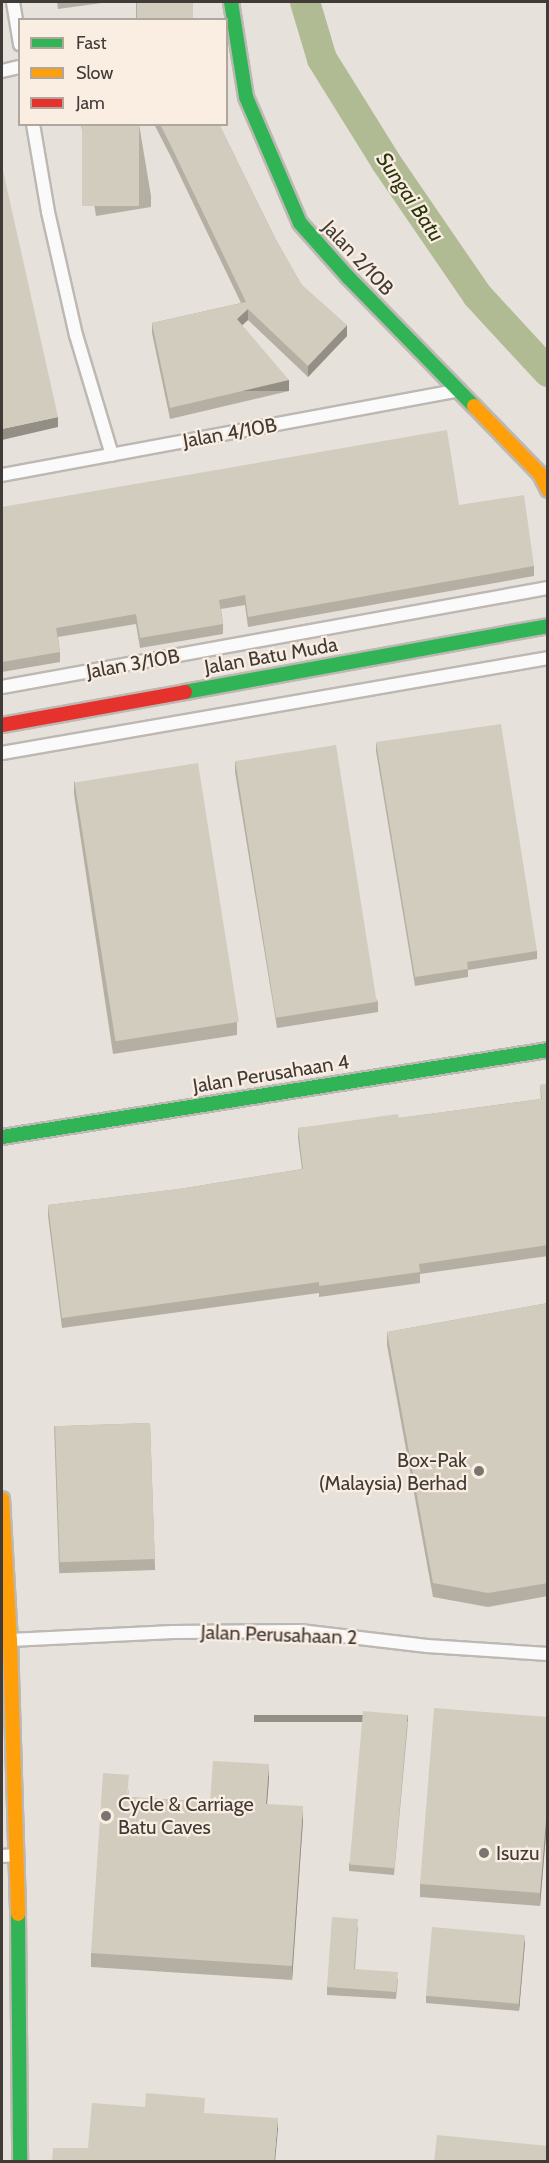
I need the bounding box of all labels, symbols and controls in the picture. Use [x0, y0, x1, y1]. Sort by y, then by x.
legend [18, 18, 228, 126]
text: Fast [76, 32, 107, 54]
text: Slow [76, 62, 113, 84]
text: Jam [76, 92, 105, 114]
water label: Sungai Batu [371, 148, 449, 246]
street label: Jalan 2/10B [317, 215, 399, 301]
street label: Jalan 4/10B [181, 413, 279, 453]
street label: Jalan Batu Muda [203, 632, 339, 680]
street label: Jalan 3/10B [85, 644, 181, 684]
street label: Jalan Perusahaan 4 [191, 1050, 351, 1098]
place label: Box-Pak (Malaysia) Berhad [319, 1448, 467, 1495]
marker: Box-Pak (Malaysia) Berhad [472, 1464, 486, 1478]
street label: Jalan Perusahaan 2 [200, 1620, 358, 1650]
place label: Cycle & Carriage Batu Caves [118, 1792, 254, 1839]
marker: Cycle & Carriage Batu Caves [99, 1809, 113, 1823]
place label: Isuzu [496, 1841, 540, 1865]
marker: Isuzu [477, 1846, 491, 1860]

